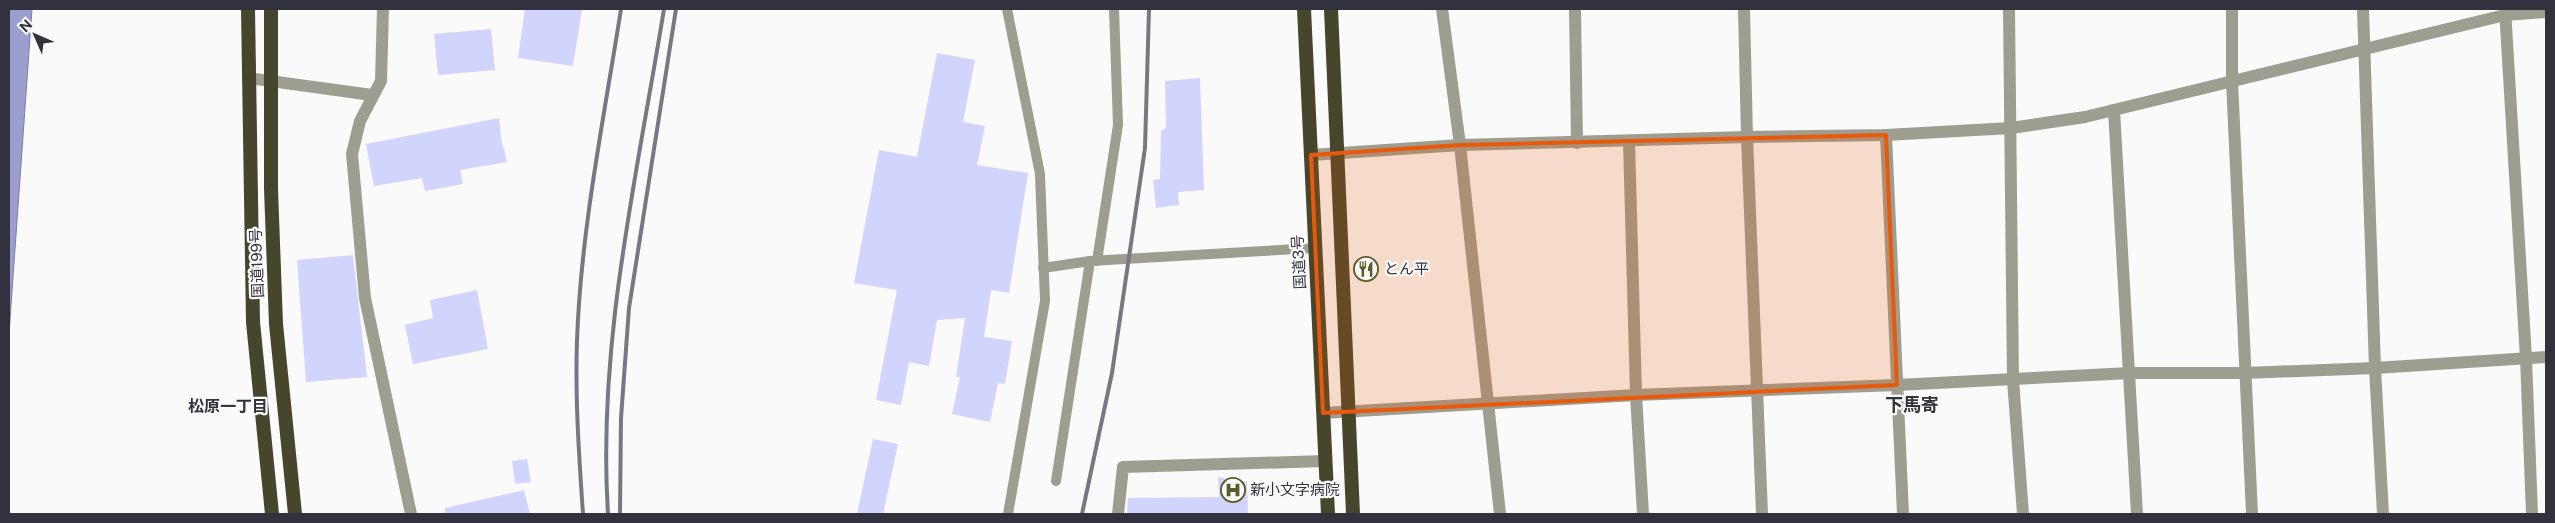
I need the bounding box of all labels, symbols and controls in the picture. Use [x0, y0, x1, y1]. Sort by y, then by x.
north arrow [10, 10, 60, 60]
text: N [16, 16, 35, 35]
street label: 国道199号 [247, 228, 266, 298]
street label: 国道3号 [1289, 234, 1308, 290]
restaurant icon: とん平 [1353, 256, 1379, 282]
place label: とん平 [1384, 260, 1429, 277]
district label: 下馬寄 [1885, 394, 1939, 415]
district label: 松原一丁目 [188, 397, 268, 416]
hospital icon: 新小文字病院 [1220, 477, 1246, 503]
place label: 新小文字病院 [1250, 481, 1340, 498]

